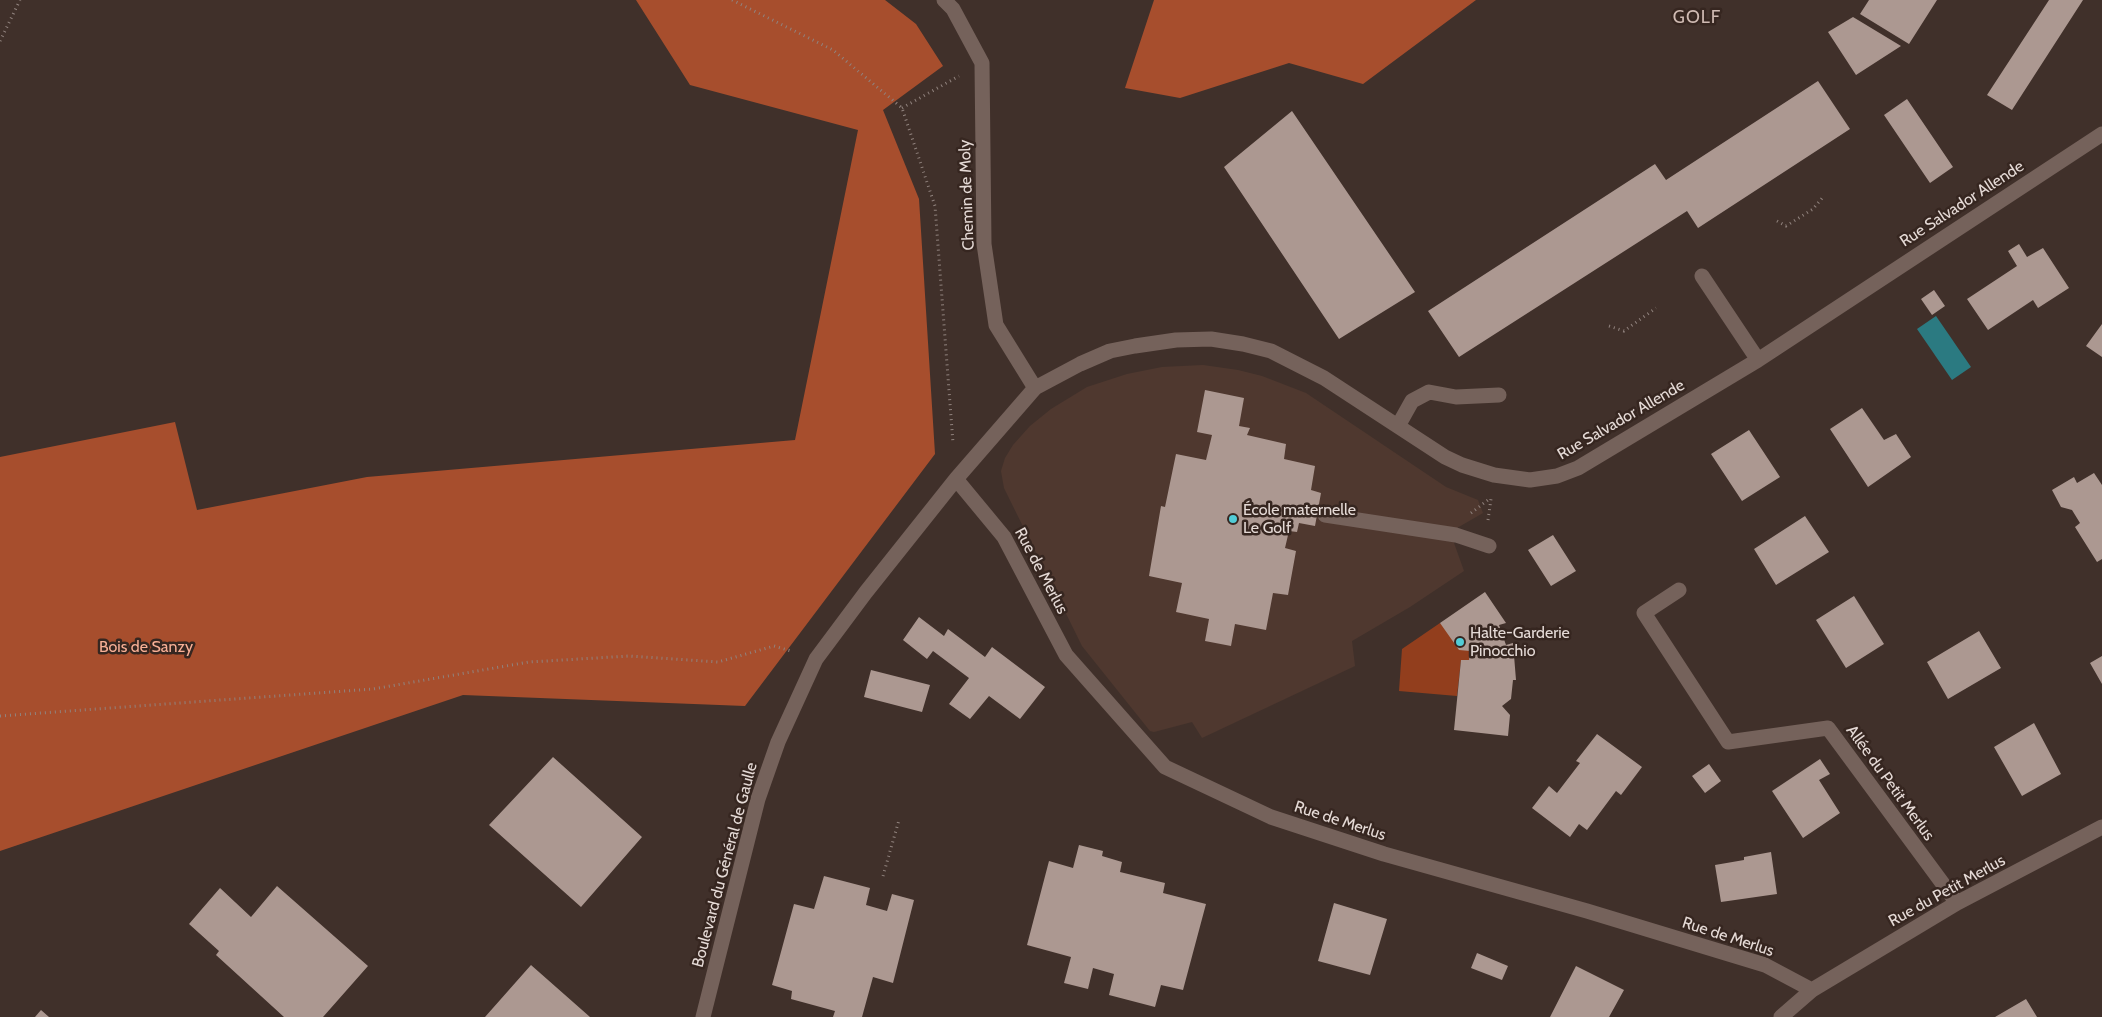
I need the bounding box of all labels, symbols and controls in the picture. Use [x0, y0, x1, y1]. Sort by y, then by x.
district label: GOLF [1672, 7, 1722, 29]
street label: Chemin de Moly [955, 139, 979, 251]
street label: Rue Salvador Allende [1897, 157, 2027, 251]
street label: Rue Salvador Allende [1554, 376, 1688, 464]
place label: École maternelle Le Golf [1243, 500, 1356, 538]
marker: École maternelle Le Golf [1227, 513, 1239, 525]
street label: Rue de Merlus [1010, 524, 1072, 618]
place label: Halte-Garderie Pinocchio [1470, 623, 1570, 661]
marker: Halte-Garderie Pinocchio [1454, 636, 1466, 648]
park label: Bois de Sanzy [99, 637, 193, 657]
street label: Allée du Petit Merlus [1842, 722, 1938, 844]
street label: Boulevard du Général de Gaulle [688, 760, 762, 970]
street label: Rue de Merlus [1292, 797, 1388, 845]
street label: Rue du Petit Merlus [1885, 851, 2009, 931]
street label: Rue de Merlus [1680, 913, 1776, 961]

